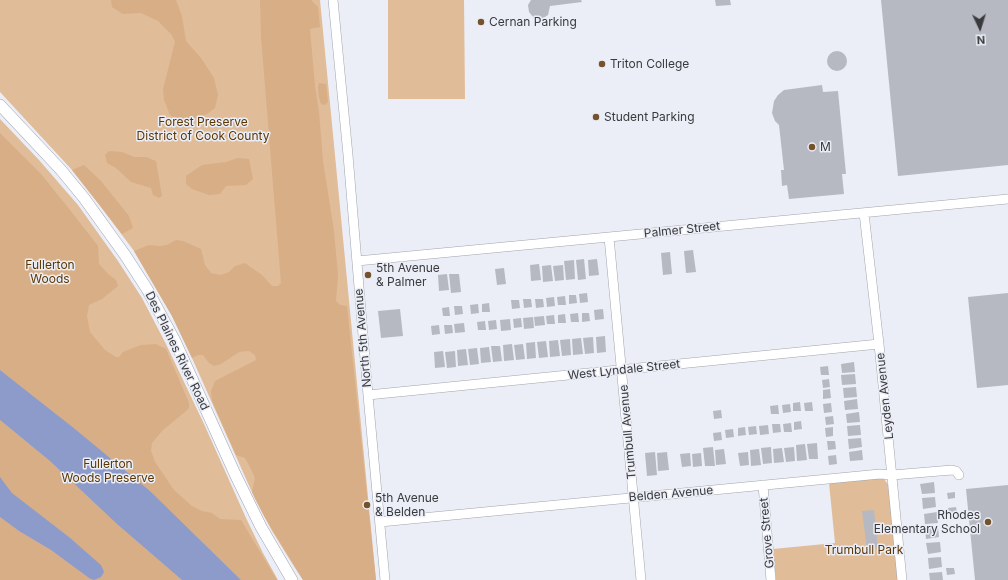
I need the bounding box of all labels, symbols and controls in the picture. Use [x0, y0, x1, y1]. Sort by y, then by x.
north arrow [960, 8, 1000, 48]
place label: Cernan Parking [489, 15, 577, 29]
marker: Cernan Parking [476, 17, 486, 27]
text: N [976, 33, 986, 47]
place label: Triton College [610, 57, 689, 71]
marker: Triton College [597, 59, 607, 69]
place label: Student Parking [604, 110, 695, 124]
marker: Student Parking [591, 112, 601, 122]
park label: Forest Preserve District of Cook County [137, 115, 269, 143]
place label: M [820, 140, 831, 154]
marker: M [807, 142, 817, 152]
street label: Palmer Street [643, 219, 721, 241]
park label: Fullerton Woods [25, 258, 75, 286]
place label: 5th Avenue & Palmer [376, 261, 440, 289]
marker: 5th Avenue & Palmer [363, 270, 373, 280]
street label: North 5th Avenue [352, 288, 374, 388]
street label: Des Plaines River Road [142, 289, 212, 413]
street label: Leyden Avenue [873, 352, 897, 440]
street label: West Lyndale Street [567, 357, 681, 383]
street label: Trumbull Avenue [617, 384, 639, 480]
park label: Fullerton Woods Preserve [61, 457, 155, 485]
street label: Belden Avenue [628, 483, 714, 505]
place label: 5th Avenue & Belden [375, 491, 439, 519]
street label: Grove Street [757, 497, 777, 569]
marker: 5th Avenue & Belden [362, 500, 372, 510]
place label: Rhodes Elementary School [874, 508, 980, 536]
marker: Rhodes Elementary School [983, 517, 993, 527]
park label: Trumbull Park [825, 543, 903, 557]

